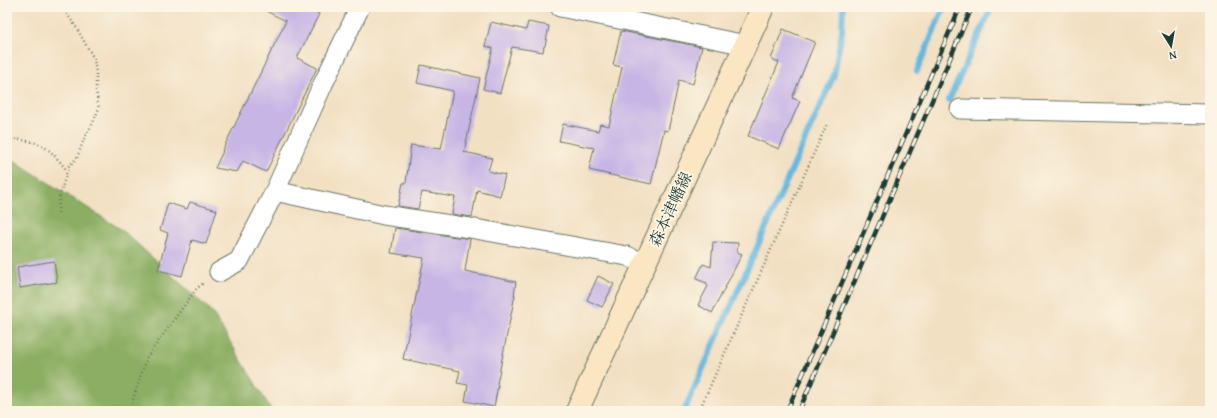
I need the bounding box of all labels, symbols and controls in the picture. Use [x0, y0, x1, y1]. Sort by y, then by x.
north arrow [1151, 26, 1191, 66]
text: N [1167, 47, 1178, 64]
street label: 森本津幡線 [642, 168, 698, 250]

